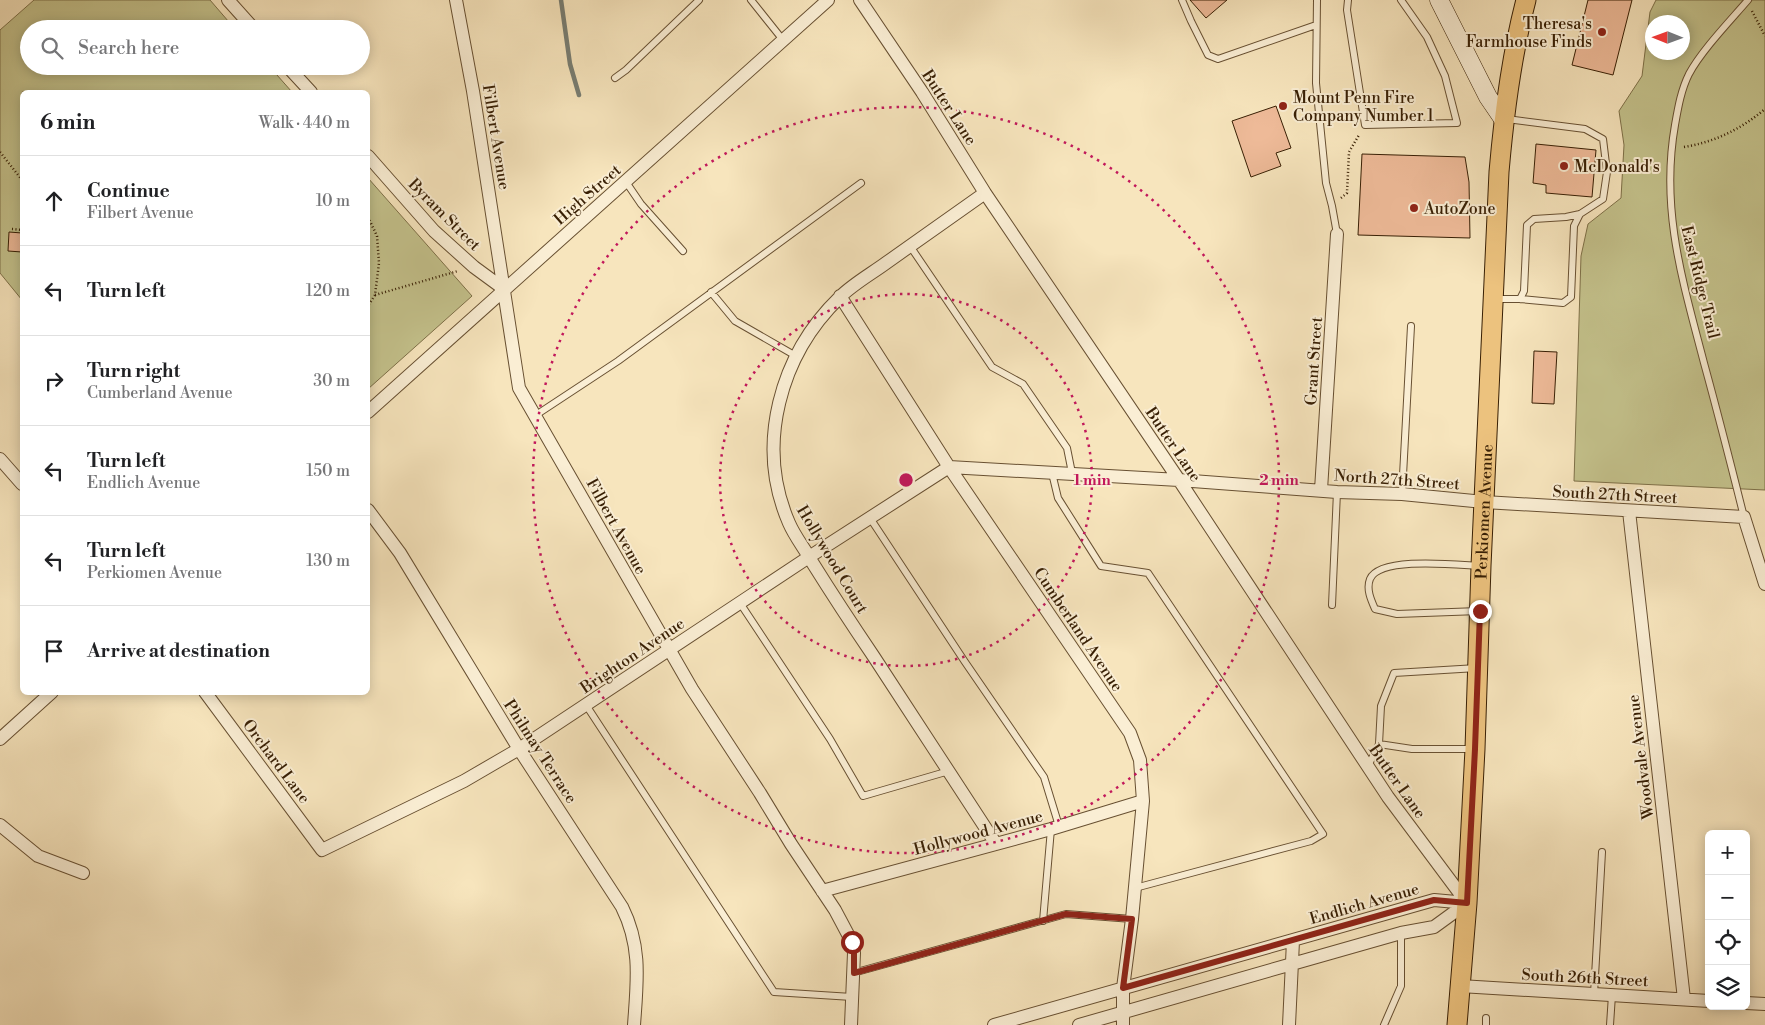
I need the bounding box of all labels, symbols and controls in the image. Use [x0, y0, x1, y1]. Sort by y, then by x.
place label: Theresa's Farmhouse Finds [1466, 14, 1592, 52]
north arrow [1645, 15, 1690, 60]
search box [20, 20, 370, 75]
marker: Theresa's Farmhouse Finds [1596, 26, 1608, 38]
icon: search [38, 34, 66, 62]
text: Search here [78, 36, 179, 60]
street label: Butter Lane [917, 65, 981, 149]
street label: Filbert Avenue [478, 83, 514, 191]
place label: Mount Penn Fire Company Number 1 [1293, 88, 1434, 126]
marker: Mount Penn Fire Company Number 1 [1277, 100, 1289, 112]
text: 6 min [40, 110, 95, 136]
text: Walk · 440 m [259, 113, 350, 133]
place label: McDonald's [1574, 157, 1660, 177]
street label: High Street [550, 160, 626, 229]
marker: McDonald's [1558, 160, 1570, 172]
street label: Byram Street [403, 174, 485, 255]
text: Continue [87, 179, 170, 203]
icon: ahead [40, 187, 68, 215]
text: 10 m [316, 191, 350, 211]
place label: AutoZone [1423, 199, 1495, 219]
marker: AutoZone [1408, 202, 1420, 214]
text: Filbert Avenue [87, 203, 194, 223]
street label: East Ridge Trail [1676, 224, 1724, 341]
icon: left [40, 277, 68, 305]
text: Turn left [87, 279, 166, 303]
text: 120 m [306, 281, 350, 301]
street label: Grant Street [1301, 316, 1327, 406]
text: Turn right [87, 359, 180, 383]
icon: right [40, 367, 68, 395]
text: 30 m [313, 371, 350, 391]
text: Cumberland Avenue [87, 383, 232, 403]
street label: Butter Lane [1140, 402, 1206, 486]
street label: Perkiomen Avenue [1472, 444, 1498, 580]
text: Turn left [87, 449, 166, 473]
icon: left [40, 457, 68, 485]
text: 150 m [306, 461, 350, 481]
street label: North 27th Street [1333, 466, 1461, 494]
centre of rings [897, 471, 915, 489]
text: 1 min [1073, 471, 1111, 490]
text: 2 min [1259, 471, 1299, 490]
text: Endlich Avenue [87, 473, 200, 493]
street label: Filbert Avenue [582, 475, 651, 578]
street label: South 27th Street [1552, 482, 1678, 508]
street label: Hollywood Court [792, 502, 872, 617]
text: Turn left [87, 539, 166, 563]
icon: left [40, 547, 68, 575]
text: 130 m [306, 551, 350, 571]
text: Perkiomen Avenue [87, 563, 222, 583]
street label: Cumberland Avenue [1029, 564, 1127, 695]
route end [1469, 600, 1492, 623]
street label: Brighton Avenue [576, 614, 689, 699]
icon: arrive [40, 637, 68, 665]
text: Arrive at destination [87, 639, 270, 663]
street label: Woodvale Avenue [1623, 693, 1659, 821]
street label: Philmay Terrace [499, 696, 581, 807]
street label: Orchard Lane [238, 716, 314, 808]
street label: Butter Lane [1364, 740, 1430, 823]
street label: Hollywood Avenue [911, 806, 1045, 860]
map controls [1705, 830, 1750, 1010]
button: + [1705, 830, 1750, 875]
button: − [1705, 875, 1750, 920]
street label: Endlich Avenue [1307, 879, 1421, 929]
button: locate [1705, 920, 1750, 965]
route start [841, 931, 864, 954]
street label: South 26th Street [1521, 965, 1649, 991]
button: layers [1705, 965, 1750, 1010]

